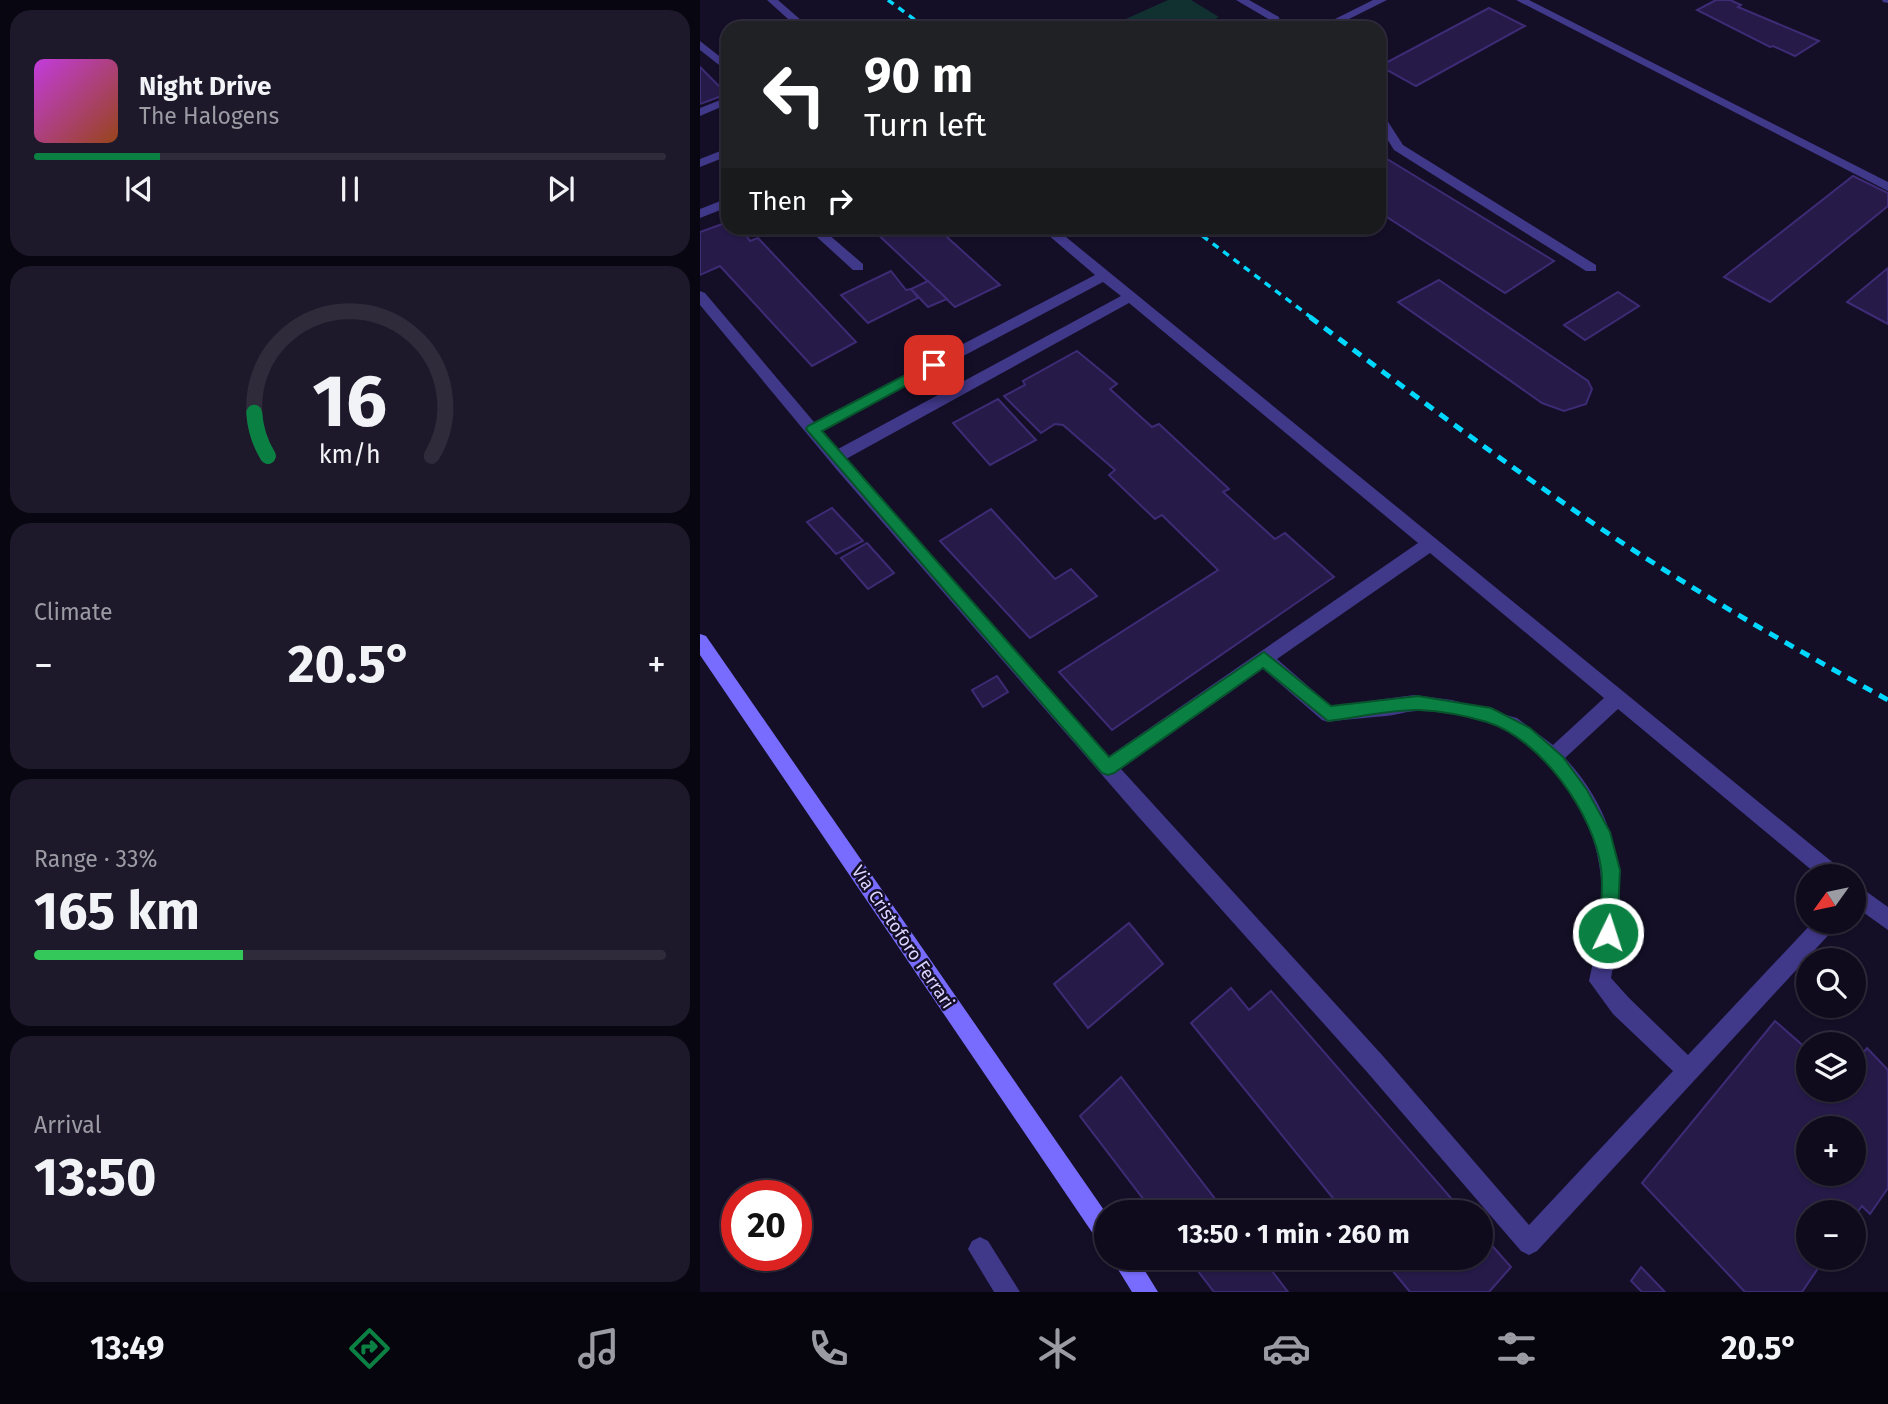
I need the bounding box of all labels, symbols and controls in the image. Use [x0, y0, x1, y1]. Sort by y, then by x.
text: 90 m [864, 46, 973, 105]
icon: left [749, 49, 840, 140]
text: Night Drive [139, 71, 271, 102]
text: The Halogens [139, 102, 279, 130]
text: Turn left [864, 106, 986, 144]
icon: previous [120, 170, 158, 208]
icon: pause [331, 170, 369, 208]
icon: next [542, 170, 580, 208]
icon: right [821, 182, 859, 220]
text: Then [749, 186, 807, 217]
pin [904, 335, 964, 395]
icon: arrive [915, 346, 953, 384]
text: 16 [313, 358, 387, 445]
text: km/h [319, 439, 381, 469]
text: Climate [34, 598, 113, 626]
text: 20.5° [288, 633, 412, 696]
text: − [34, 642, 53, 688]
text: + [647, 642, 666, 688]
text: Range · 33% [34, 845, 157, 873]
street label: Via Cristoforo Ferrari [847, 861, 959, 1013]
north arrow [1796, 864, 1866, 934]
map controls [1796, 864, 1866, 1270]
text: 165 km [34, 880, 200, 943]
position arrow [1571, 896, 1645, 970]
button: search [1796, 948, 1866, 1018]
button: layers [1796, 1032, 1866, 1102]
text: Arrival [34, 1111, 101, 1139]
button: + [1796, 1116, 1866, 1186]
text: 13:50 [34, 1146, 156, 1209]
speed limit sign: 20 [721, 1180, 812, 1271]
button: − [1796, 1200, 1866, 1270]
text: 13:50 · 1 min · 260 m [1177, 1219, 1410, 1250]
icon: directions [345, 1324, 394, 1373]
icon: music [574, 1324, 623, 1373]
icon: phone [804, 1324, 853, 1373]
icon: climate [1033, 1324, 1082, 1373]
icon: car [1262, 1324, 1311, 1373]
icon: filters [1492, 1324, 1541, 1373]
text: 13:49 [90, 1329, 165, 1367]
text: 20.5° [1721, 1329, 1798, 1367]

